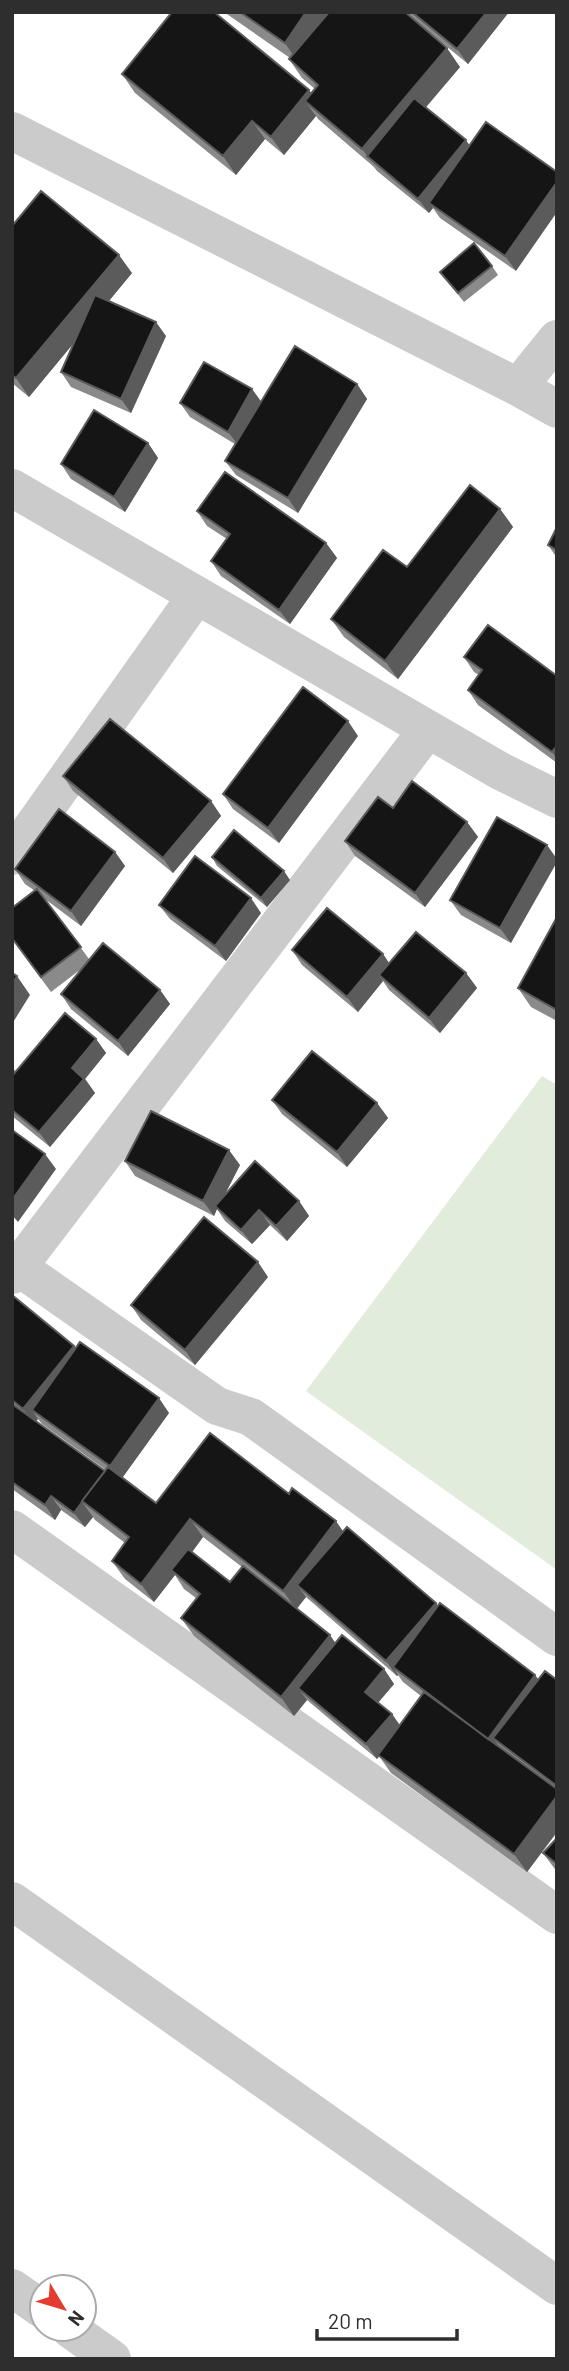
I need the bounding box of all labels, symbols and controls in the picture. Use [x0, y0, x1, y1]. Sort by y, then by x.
north arrow [28, 2273, 98, 2343]
scale bar [317, 2298, 457, 2342]
text: N [64, 2307, 90, 2331]
text: 20 m [328, 2308, 373, 2333]

